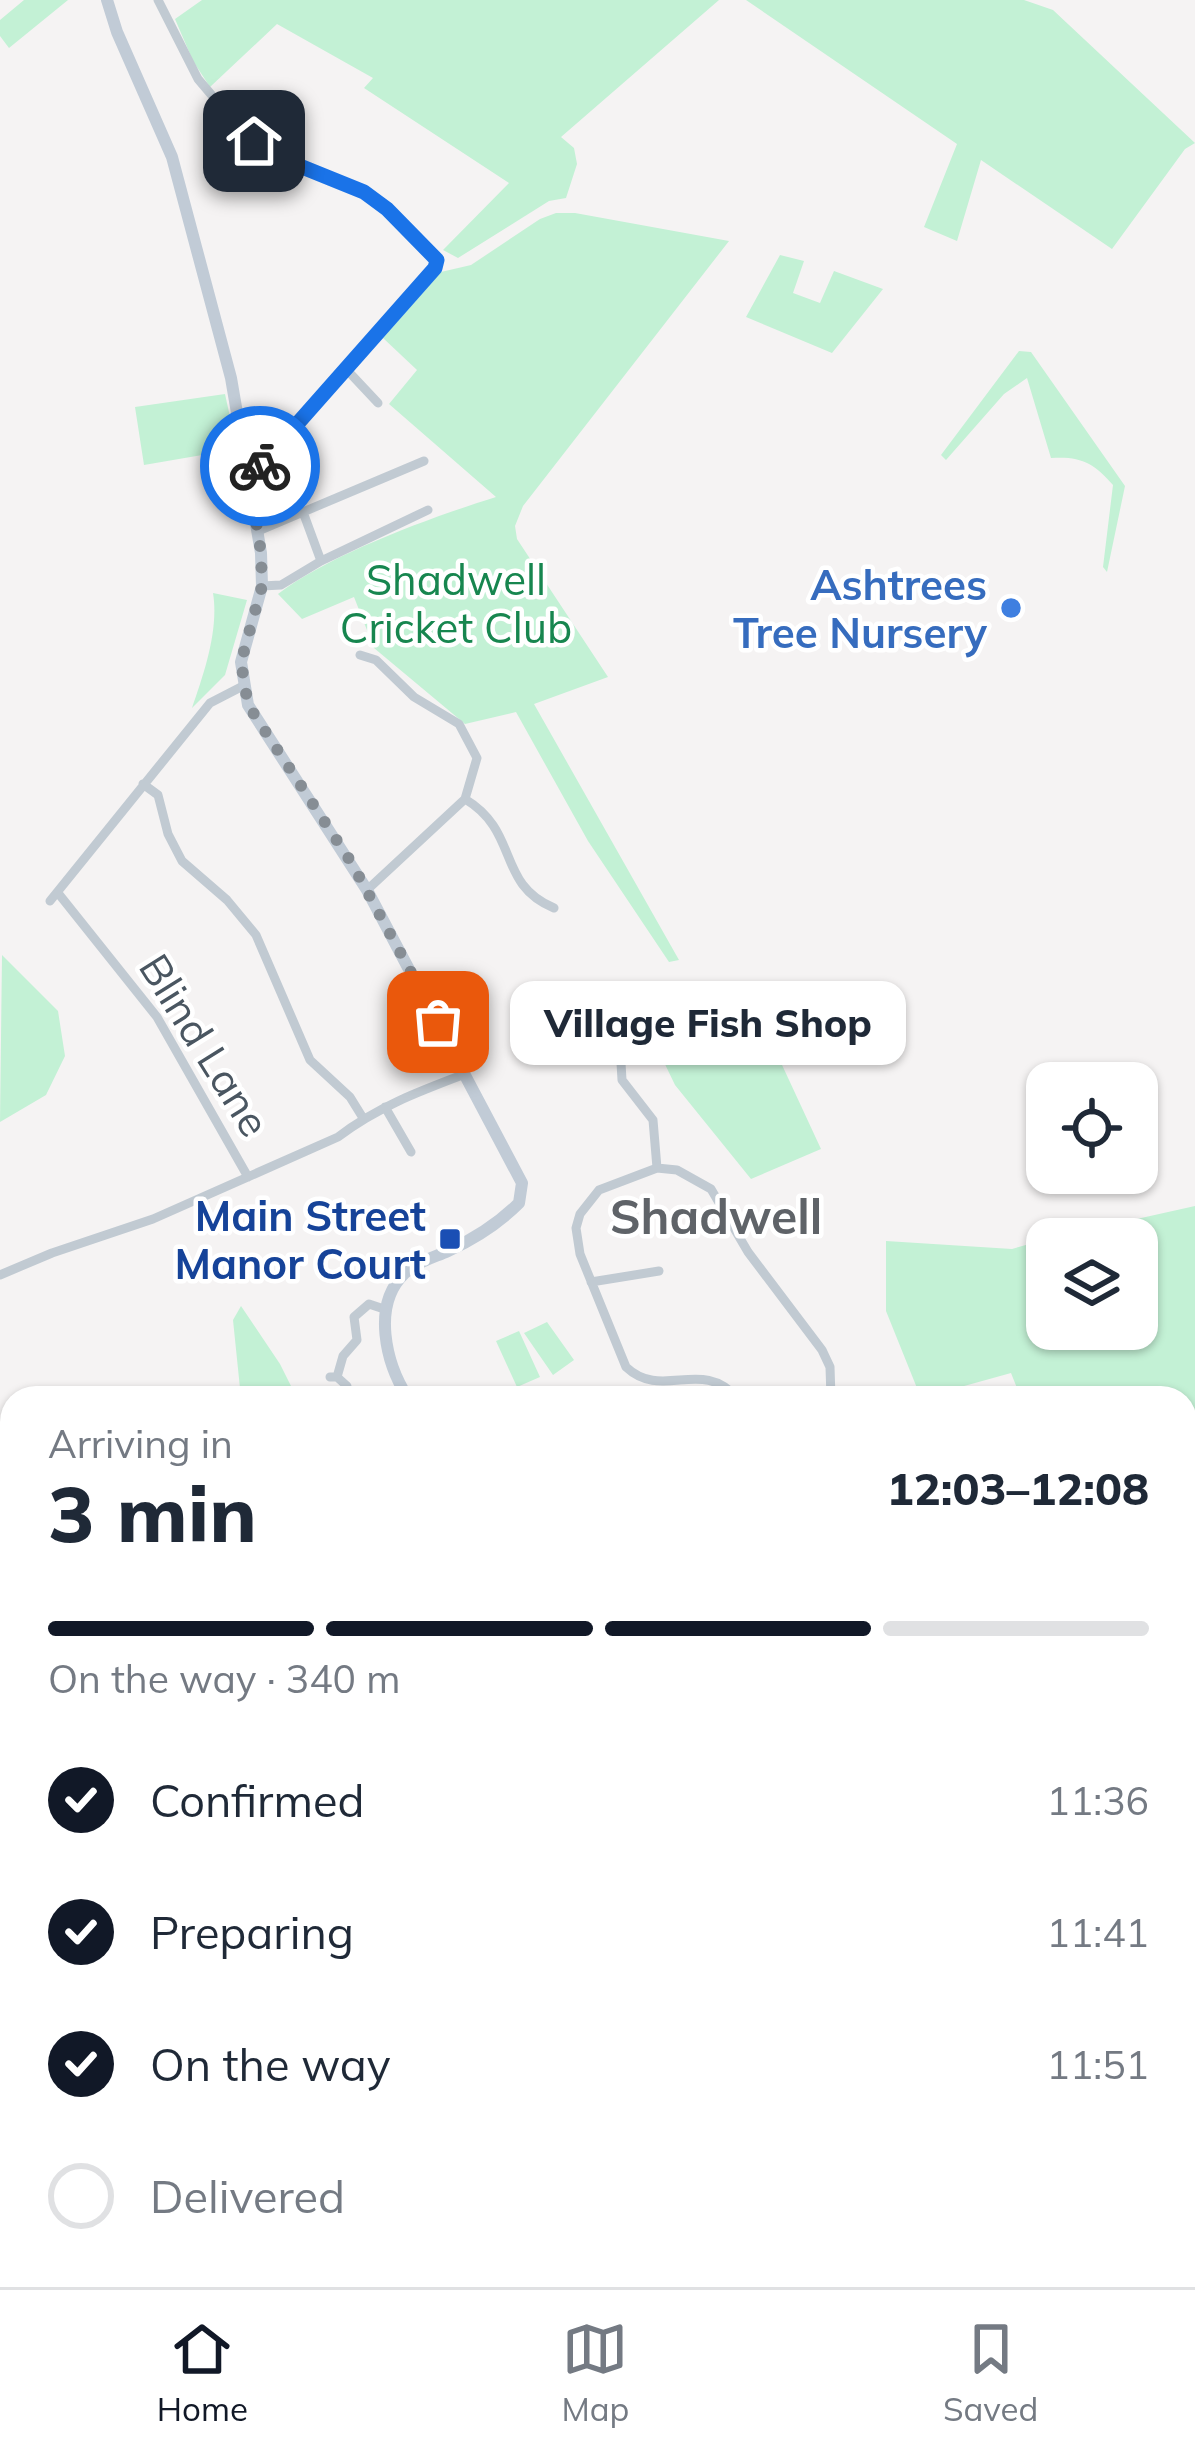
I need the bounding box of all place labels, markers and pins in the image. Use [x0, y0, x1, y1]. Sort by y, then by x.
pin [203, 90, 305, 192]
place label: Ashtrees Tree Nursery [733, 558, 987, 659]
marker: Ashtrees Tree Nursery [998, 595, 1024, 621]
pin [387, 971, 489, 1073]
callout: Village Fish Shop [510, 980, 906, 1064]
place label: Main Street Manor Court [174, 1189, 426, 1290]
marker: Main Street Manor Court [437, 1226, 463, 1252]

